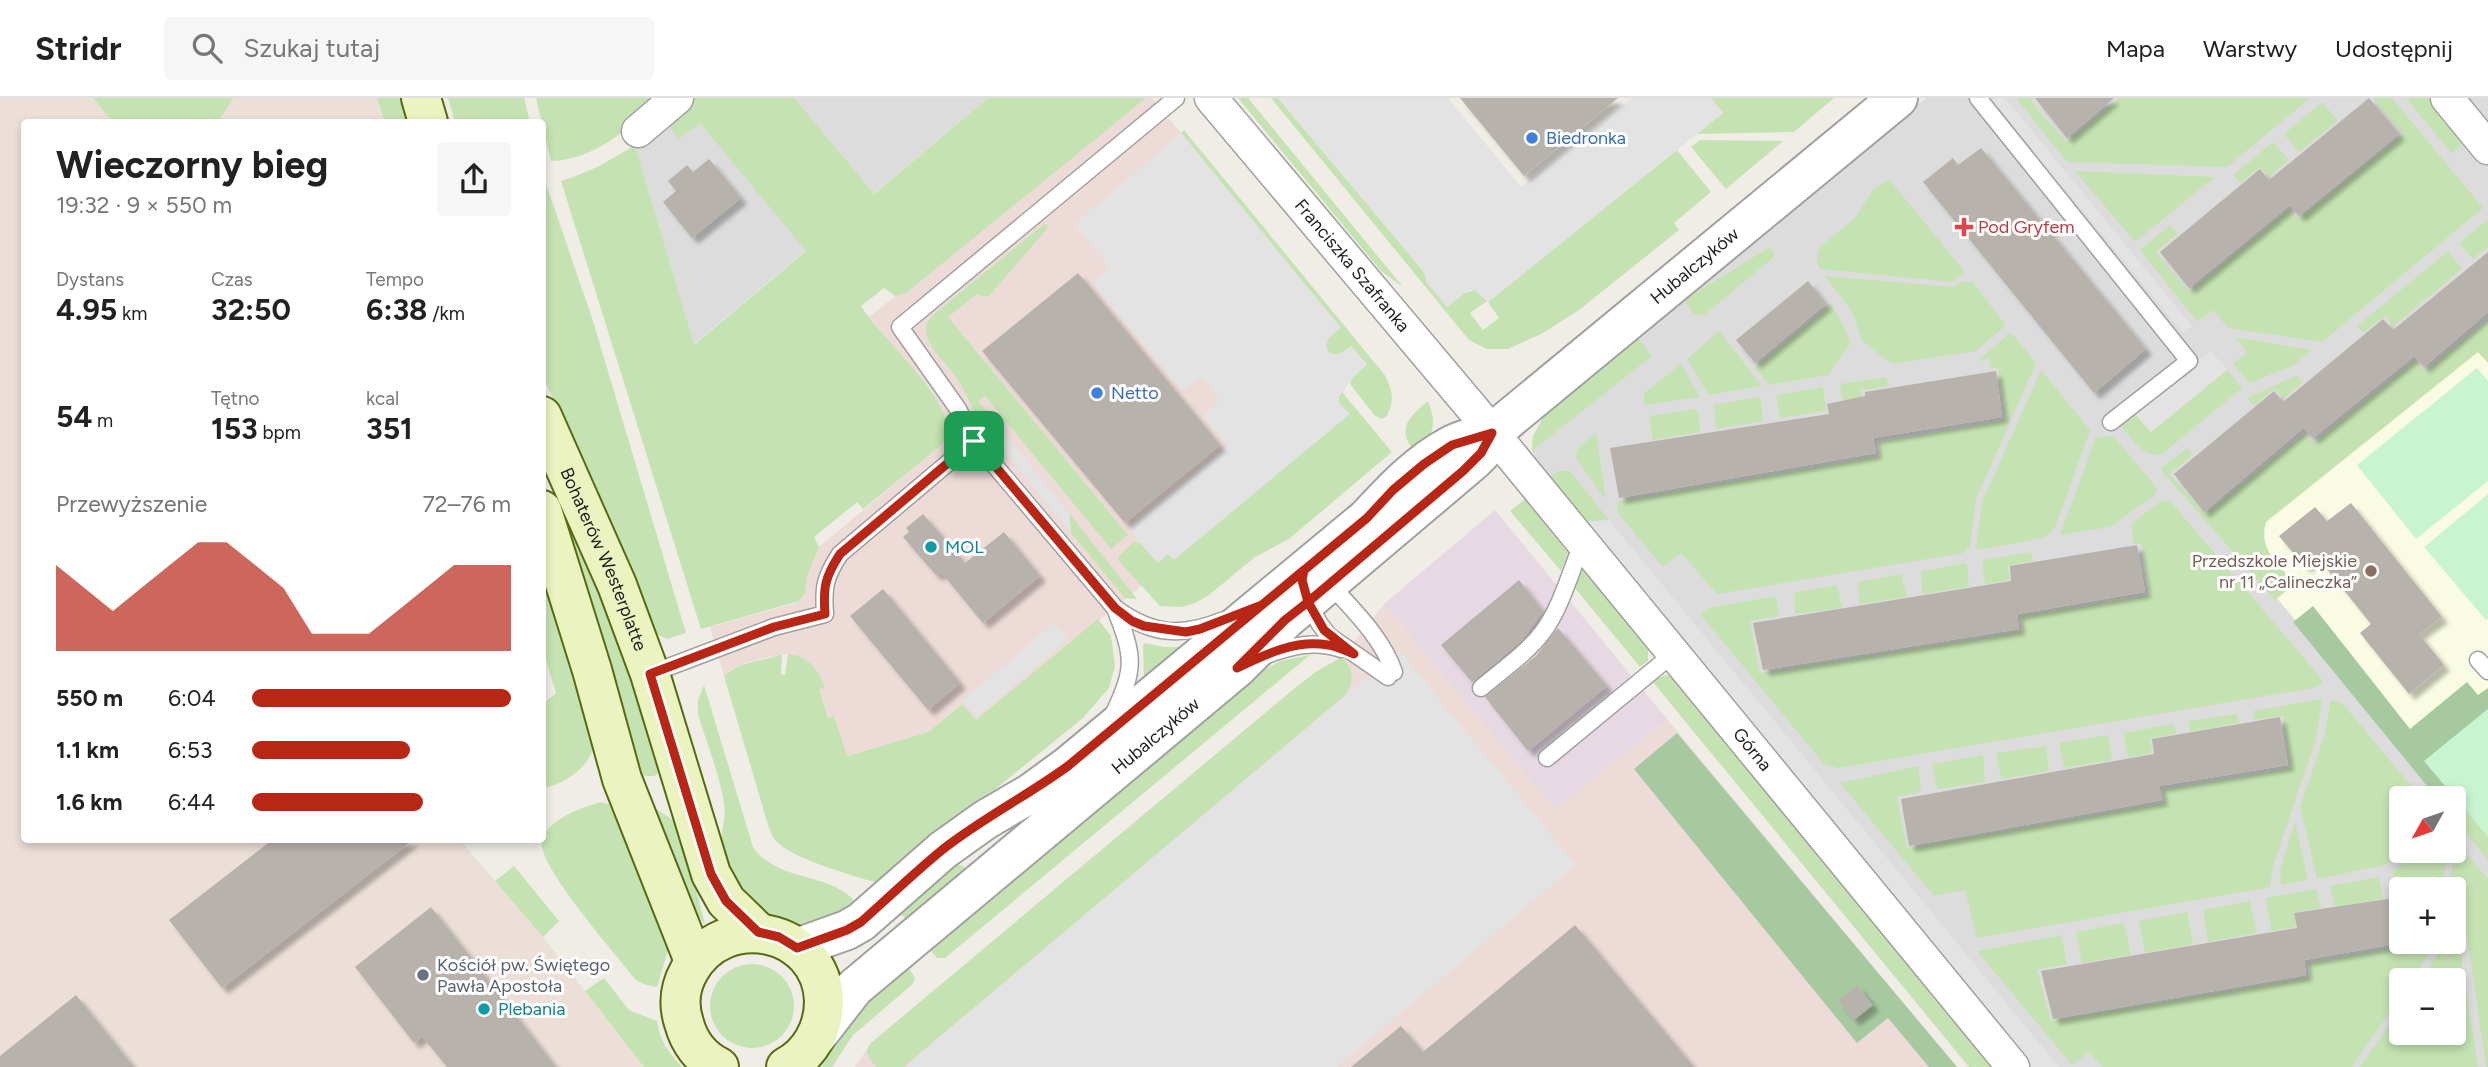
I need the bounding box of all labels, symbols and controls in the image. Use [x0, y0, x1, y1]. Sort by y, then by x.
search box [164, 17, 654, 80]
text: Stridr [35, 29, 122, 68]
icon: search [188, 29, 226, 67]
text: Szukaj tutaj [244, 32, 380, 64]
text: Mapa [2106, 34, 2165, 63]
text: Warstwy [2203, 34, 2297, 63]
text: Udostępnij [2335, 34, 2453, 63]
place label: Biedronka [1546, 127, 1626, 149]
marker: Biedronka [1524, 130, 1540, 146]
text: Wieczorny bieg [56, 142, 328, 188]
button: share [437, 142, 511, 216]
text: 19:32 · 9 × 550 m [56, 191, 232, 219]
street label: Franciszka Szafranka [1290, 194, 1414, 336]
place label: Pod Gryfem [1978, 216, 2075, 238]
marker: Pod Gryfem [1956, 219, 1972, 235]
street label: Hubalczyków [1646, 223, 1743, 309]
text: Dystans [56, 268, 124, 291]
text: Czas [211, 268, 253, 291]
text: Tempo [366, 268, 424, 291]
text: 4.95 [56, 291, 117, 328]
text: 32:50 [211, 291, 291, 328]
text: 6:38 [366, 291, 427, 328]
text: km [117, 302, 147, 325]
text: /km [427, 302, 465, 325]
place label: Netto [1111, 382, 1159, 404]
marker: Netto [1089, 385, 1105, 401]
text: Tętno [211, 387, 260, 410]
text: kcal [366, 387, 399, 410]
text: 54 [56, 398, 92, 435]
text: m [92, 409, 113, 432]
text: 153 [211, 410, 258, 447]
text: 351 [366, 410, 413, 447]
pin [944, 411, 1004, 471]
text: bpm [258, 421, 301, 444]
icon: arrive [955, 422, 993, 460]
street label: Bohaterów Westerplatte [555, 464, 652, 654]
text: Przewyższenie [56, 490, 207, 518]
text: 72–76 m [423, 490, 511, 518]
place label: MOL [945, 536, 984, 558]
marker: MOL [923, 539, 939, 555]
place label: Przedszkole Miejskie nr 11 „Calineczka” [2192, 550, 2357, 593]
marker: Przedszkole Miejskie nr 11 „Calineczka” [2363, 563, 2379, 579]
text: 550 m [56, 684, 123, 712]
text: 6:04 [168, 684, 216, 712]
street label: Hubalczyków [1107, 693, 1204, 779]
street label: Górna [1728, 723, 1777, 775]
text: 1.1 km [56, 736, 119, 764]
text: 6:53 [168, 736, 213, 764]
north arrow [2389, 786, 2466, 863]
map controls [2389, 786, 2466, 1045]
text: 1.6 km [56, 788, 123, 816]
text: 6:44 [168, 788, 215, 816]
button: + [2389, 877, 2466, 954]
place label: Kościół pw. Świętego Pawła Apostoła [437, 954, 610, 997]
marker: Kościół pw. Świętego Pawła Apostoła [415, 967, 431, 983]
button: − [2389, 968, 2466, 1045]
place label: Plebania [498, 998, 565, 1020]
marker: Plebania [476, 1001, 492, 1017]

